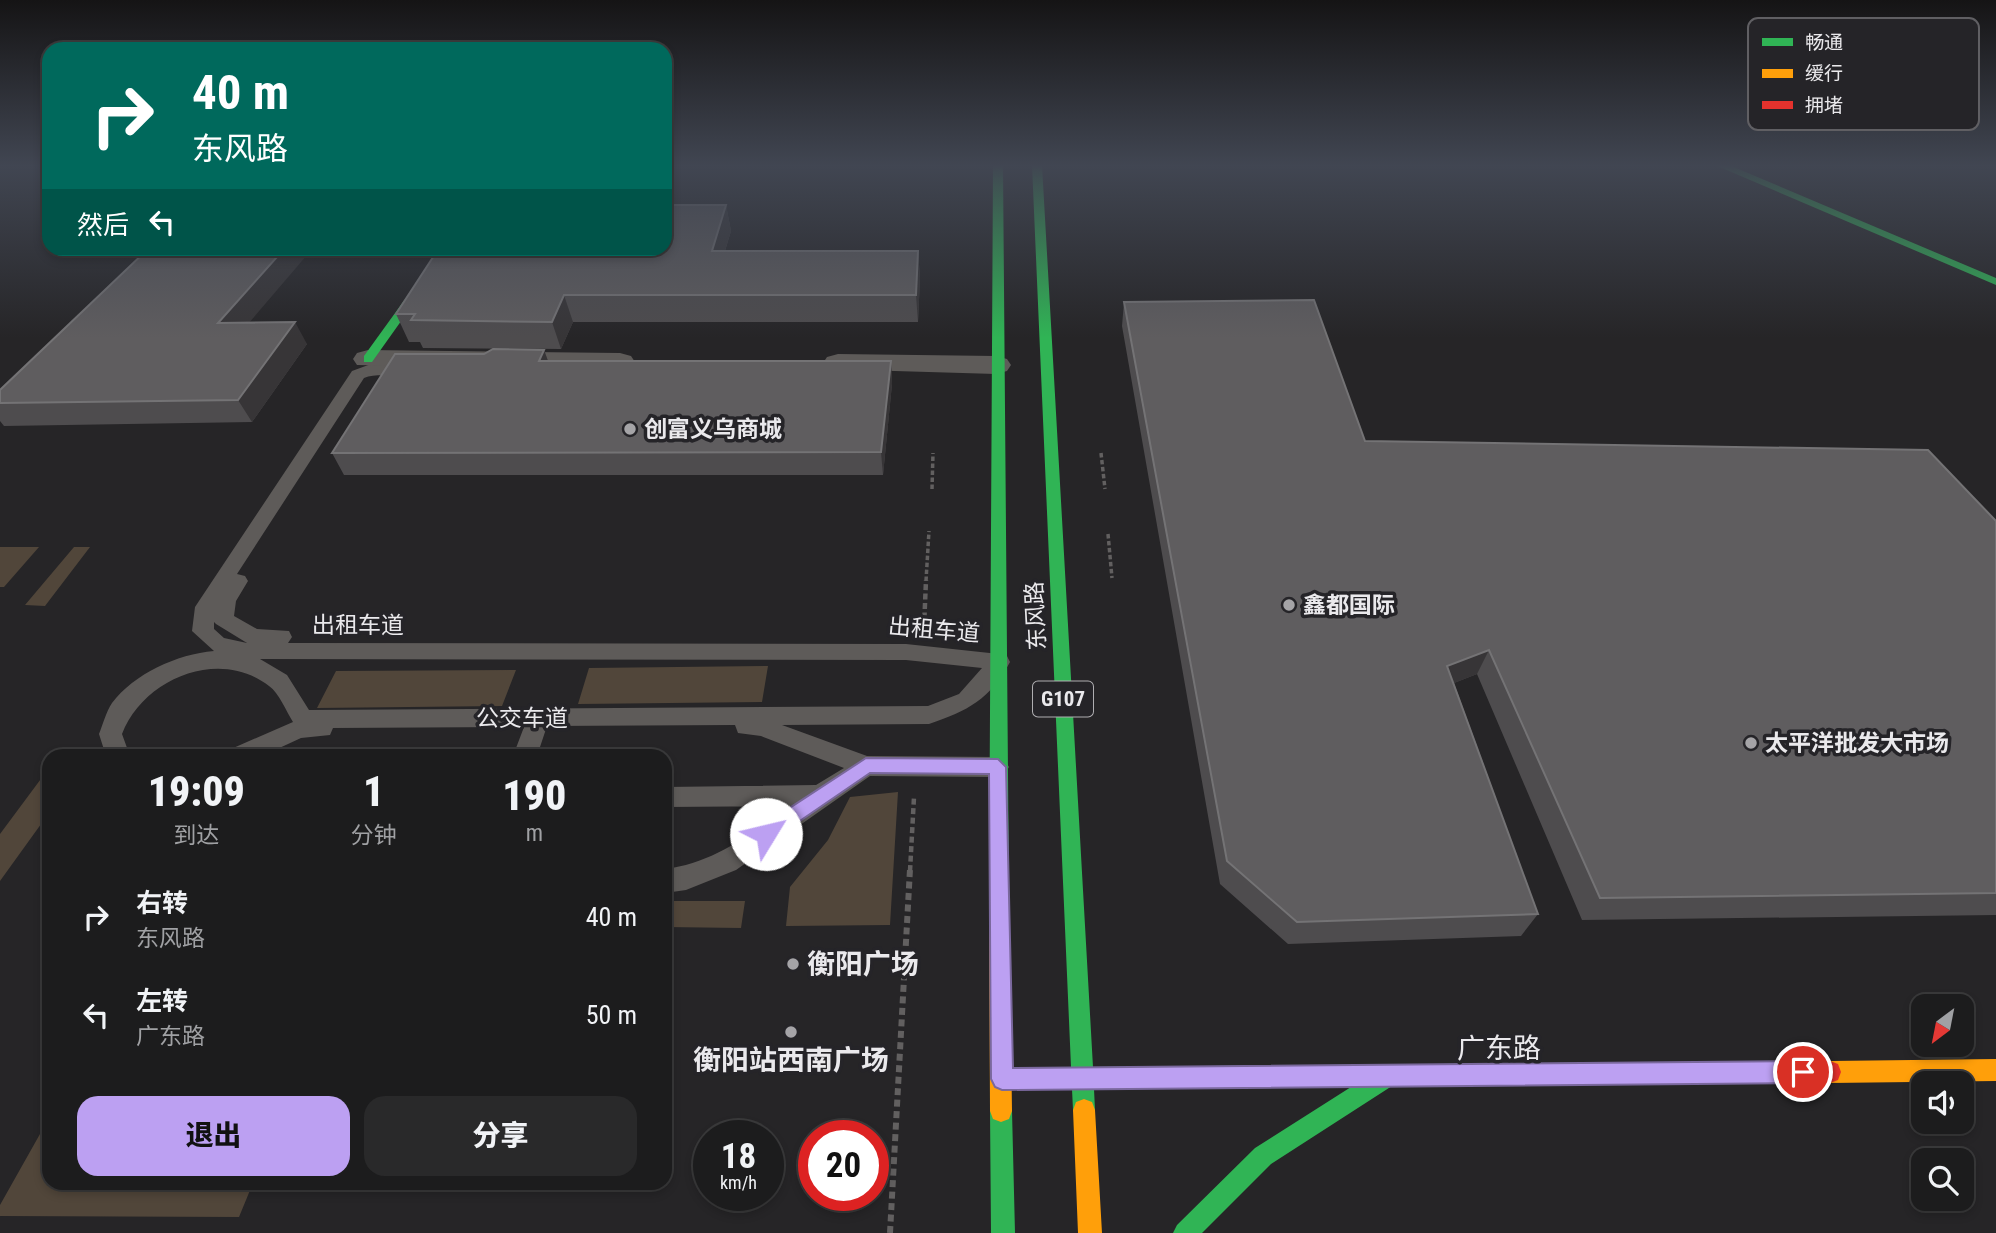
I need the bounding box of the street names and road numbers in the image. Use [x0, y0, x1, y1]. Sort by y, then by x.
street label: 东风路 [1021, 581, 1051, 651]
street label: 出租车道 [312, 612, 404, 639]
street label: 出租车道 [887, 613, 981, 647]
road number: G107 [1033, 682, 1093, 716]
street label: 公交车道 [476, 705, 568, 732]
street label: 广东路 [1457, 1032, 1541, 1065]

